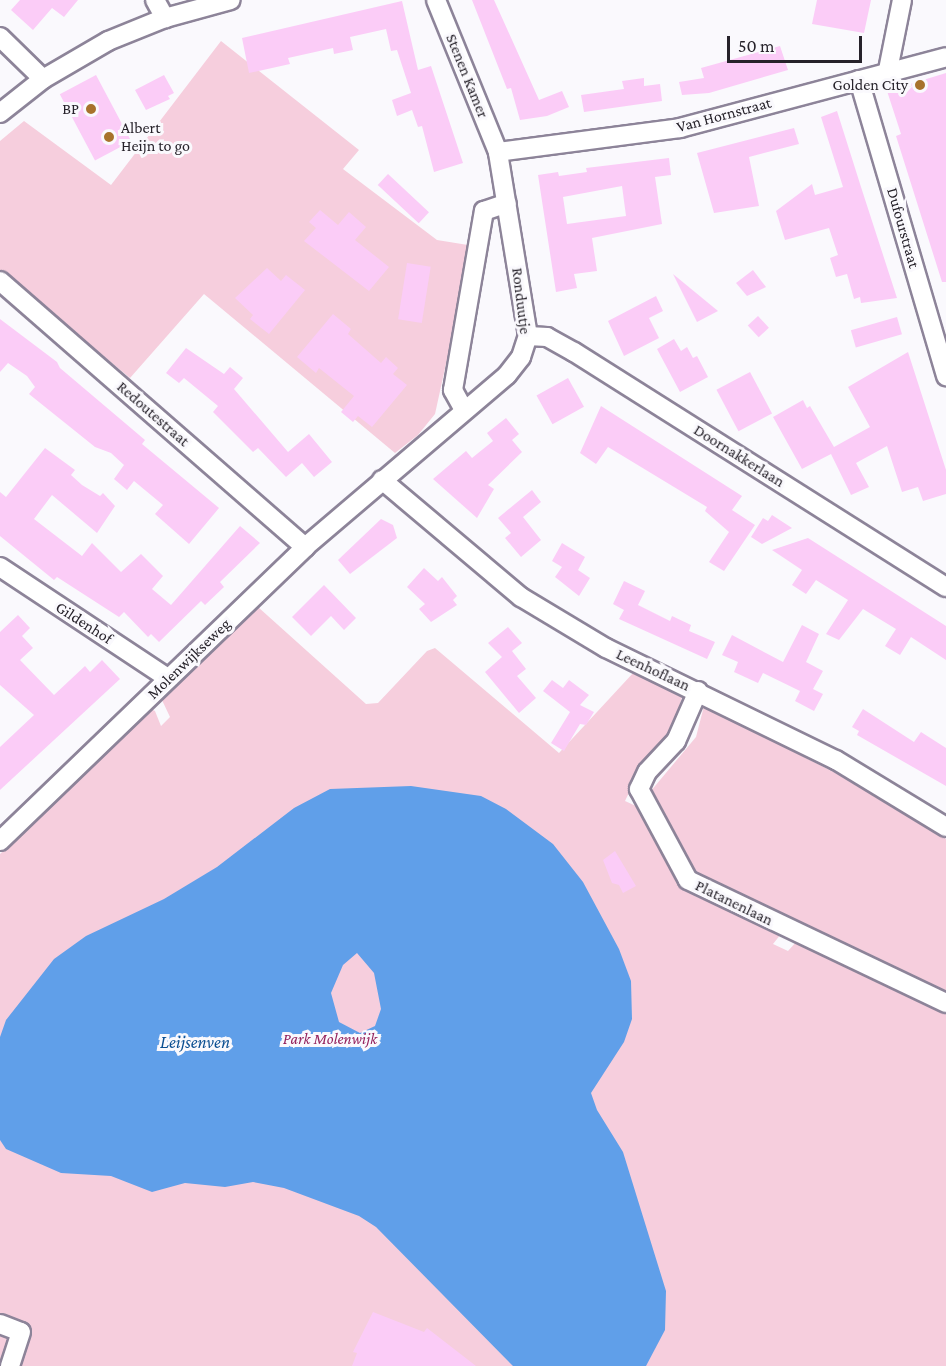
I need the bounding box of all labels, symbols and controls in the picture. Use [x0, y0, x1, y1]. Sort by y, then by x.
scale bar [730, 24, 865, 62]
street label: Stenen Kamer [441, 31, 493, 121]
text: 50 m [738, 36, 775, 56]
place label: Golden City [832, 75, 908, 95]
marker: Golden City [913, 78, 927, 92]
street label: Van Hornstraat [675, 93, 773, 137]
place label: BP [62, 99, 79, 119]
marker: BP [84, 102, 98, 116]
place label: Albert Heijn to go [121, 118, 190, 156]
marker: Albert Heijn to go [102, 130, 116, 144]
street label: Dufourstraat [882, 186, 924, 270]
street label: Ronduutje [507, 267, 535, 335]
street label: Redoutestraat [113, 377, 193, 451]
street label: Doornakkerlaan [690, 420, 788, 492]
street label: Gildenhof [52, 598, 116, 648]
street label: Molenwijkseweg [143, 615, 235, 703]
street label: Leenhoflaan [613, 645, 693, 695]
street label: Platanenlaan [692, 876, 776, 930]
park label: Park Molenwijk [283, 1029, 377, 1049]
water label: Leijsenven [160, 1031, 230, 1053]

